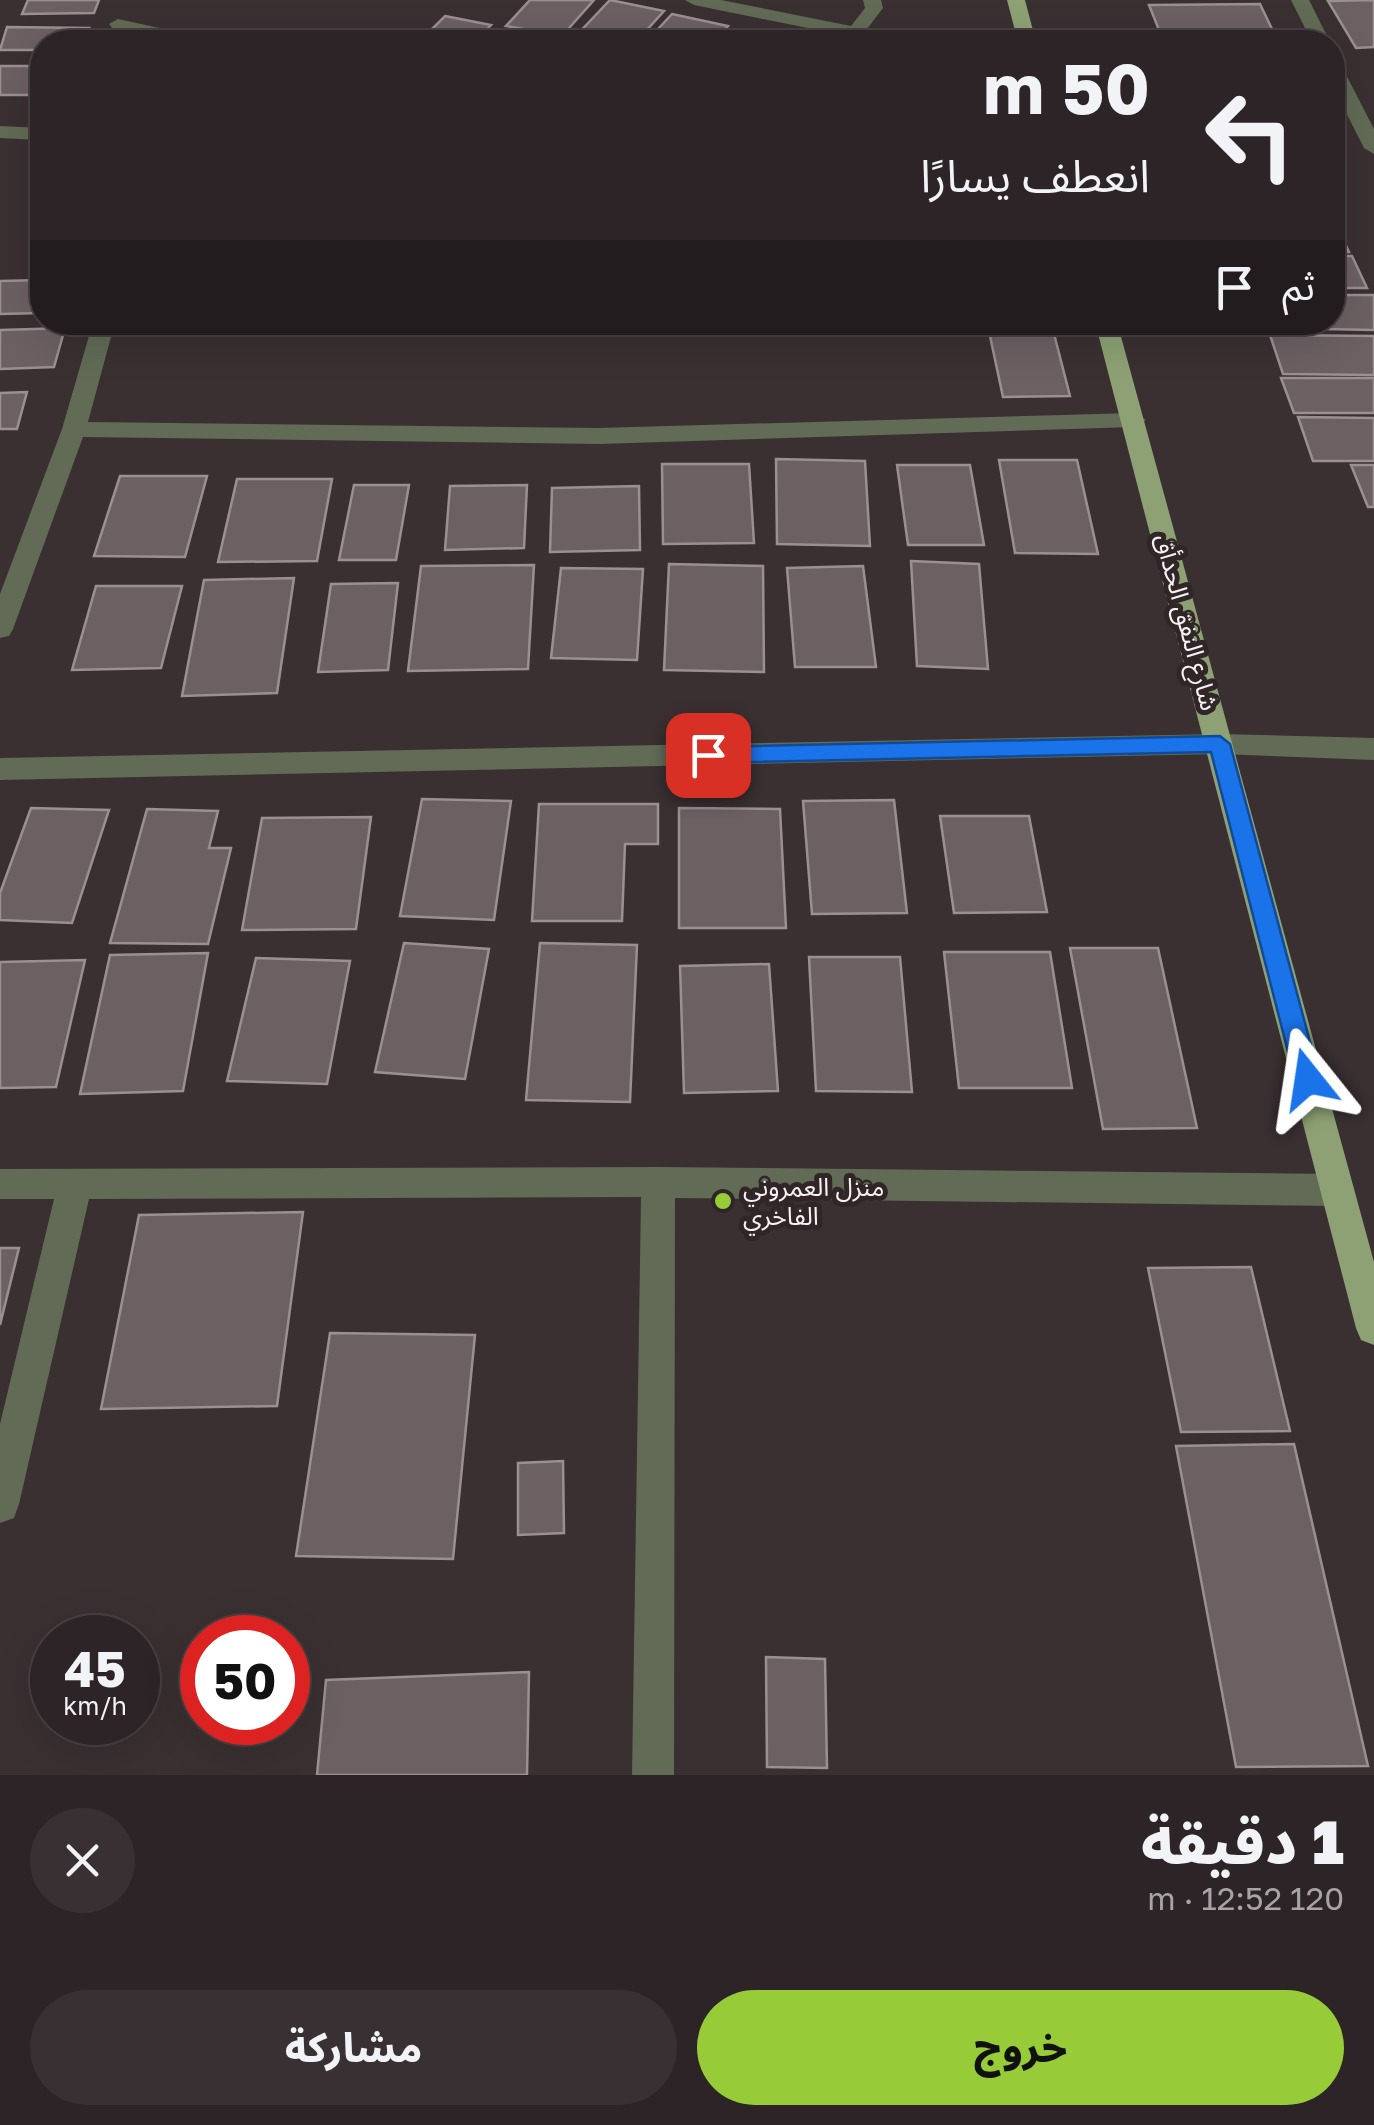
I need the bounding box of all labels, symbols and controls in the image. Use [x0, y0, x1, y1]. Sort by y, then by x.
text: 50 m [983, 45, 1150, 129]
icon: left [1185, 70, 1315, 200]
text: انعطف يسارًا [920, 148, 1150, 202]
icon: arrive [1207, 260, 1262, 315]
text: ثم [1282, 263, 1315, 308]
street label: شارع النفق الحدأق [1145, 530, 1226, 715]
pin [666, 713, 751, 798]
icon: arrive [681, 728, 736, 783]
position arrow [1256, 1027, 1360, 1131]
place label: منزل العمروني الفاخري [743, 1171, 884, 1236]
marker: منزل العمروني الفاخري [712, 1190, 734, 1212]
speed limit sign: 50 [180, 1615, 310, 1745]
text: 45 [64, 1638, 126, 1698]
text: km/h [63, 1690, 127, 1721]
text: 1 دقيقة [1141, 1805, 1344, 1877]
button: close [30, 1808, 135, 1913]
text: 120 m · 12:52 [1147, 1879, 1344, 1917]
button: مشاركة [30, 1990, 677, 2105]
button: خروج [697, 1990, 1344, 2105]

